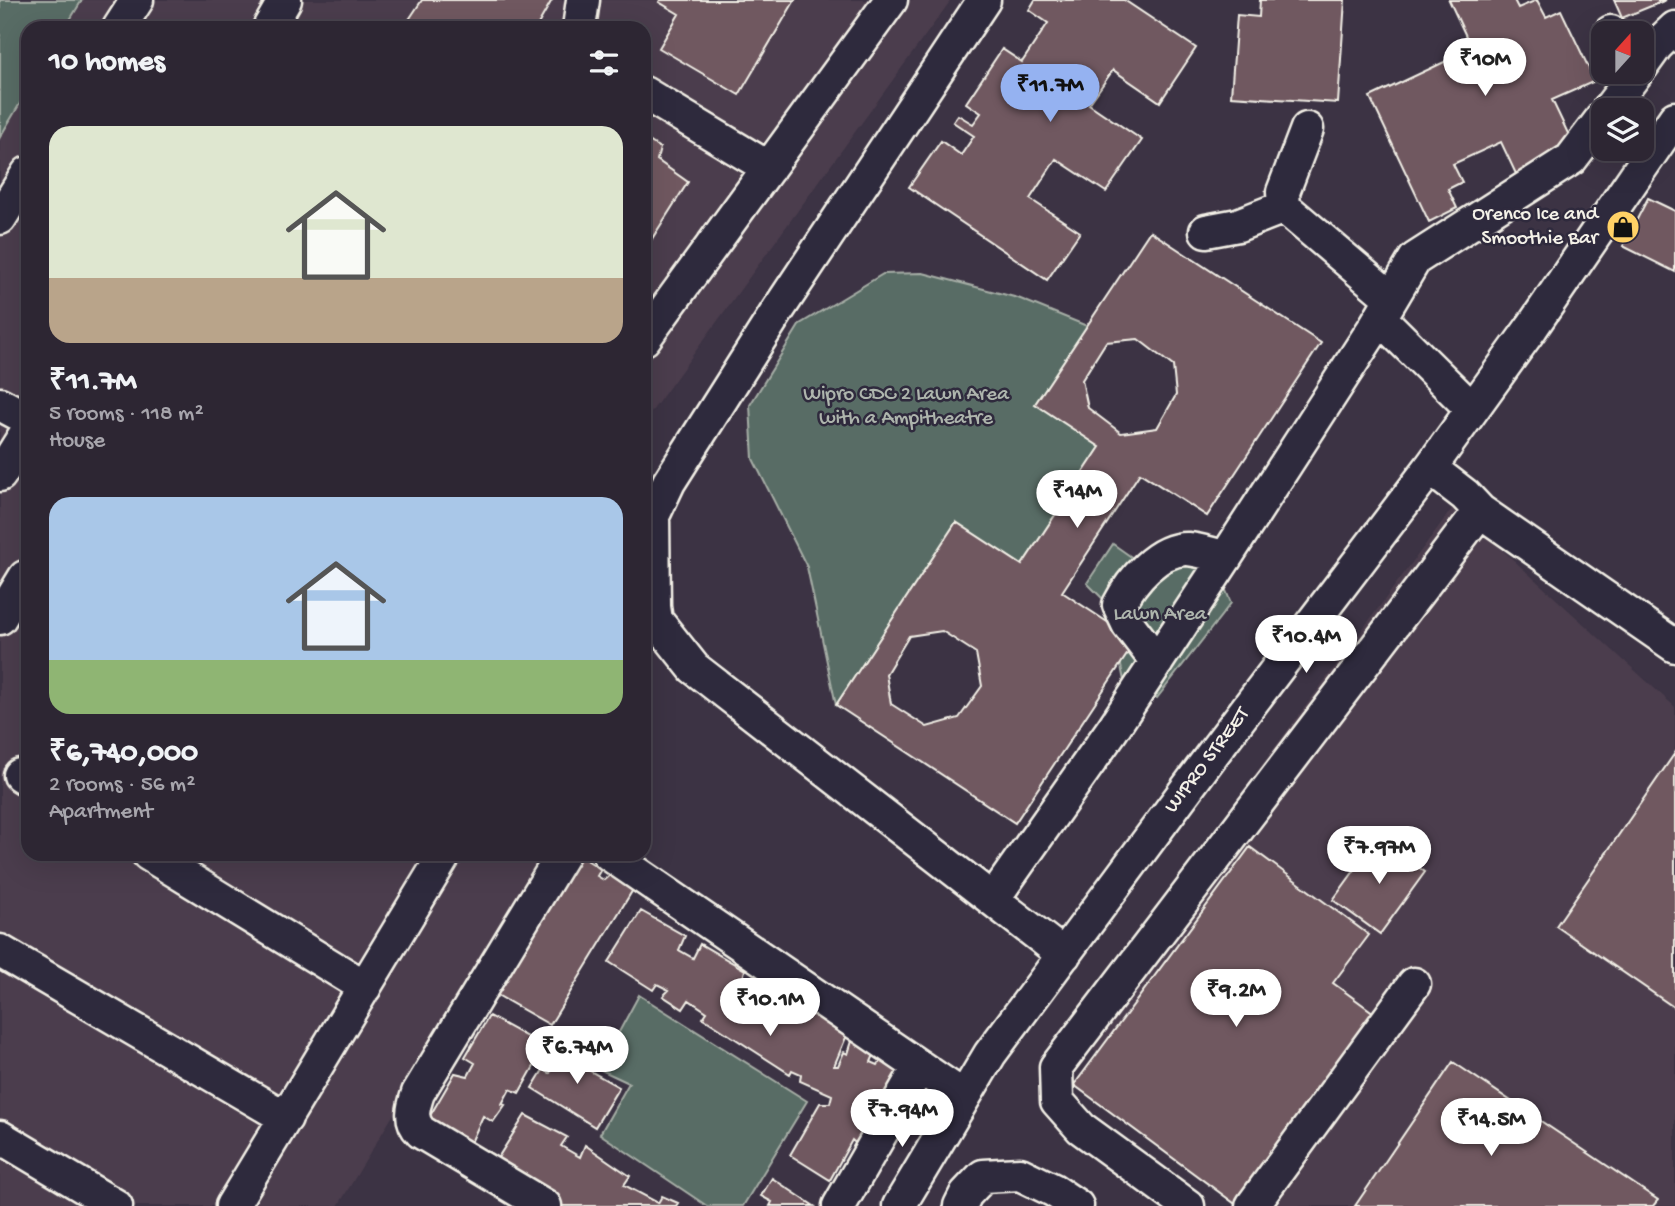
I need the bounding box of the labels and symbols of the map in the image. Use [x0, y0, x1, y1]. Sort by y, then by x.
north arrow [1591, 21, 1654, 84]
pin: ₹10M [1444, 38, 1526, 98]
pin: ₹11.7M [993, 64, 1107, 124]
place label: Orenco Ice and Smoothie Bar [1472, 203, 1600, 252]
shop icon: Orenco Ice and Smoothie Bar [1604, 208, 1642, 246]
park label: Wipro CDC 2 Lawn Area with a Ampitheatre [803, 383, 1010, 432]
pin: ₹14M [1036, 470, 1118, 530]
park label: Lawn Area [1114, 603, 1208, 628]
pin: ₹10.4M [1249, 616, 1363, 675]
street label: WIPRO STREET [1160, 702, 1256, 819]
pin: ₹7.97M [1322, 826, 1436, 886]
pin: ₹9.2M [1187, 970, 1285, 1029]
pin: ₹10.1M [713, 978, 827, 1038]
pin: ₹6.74M [520, 1026, 634, 1086]
pin: ₹7.94M [845, 1090, 959, 1149]
pin: ₹14.5M [1434, 1098, 1548, 1158]

